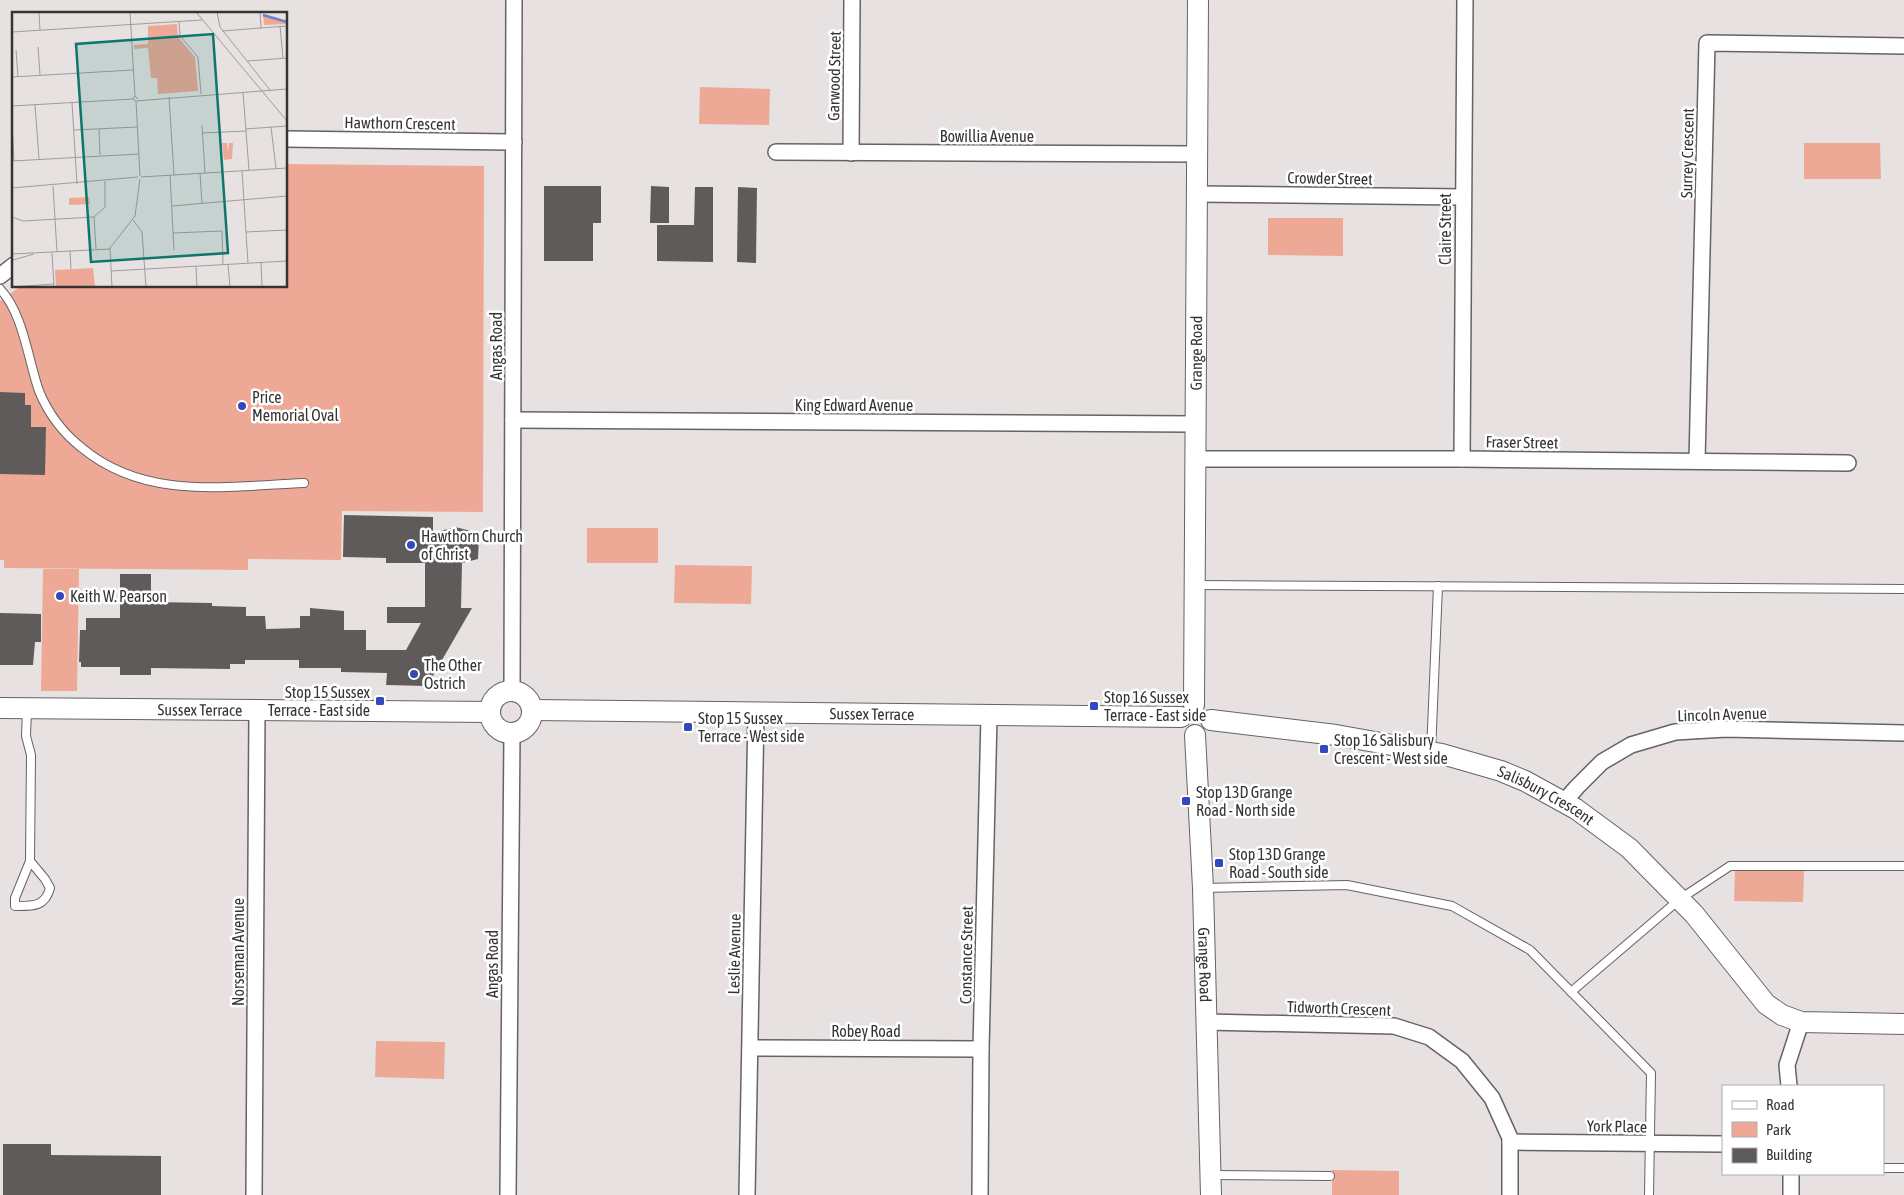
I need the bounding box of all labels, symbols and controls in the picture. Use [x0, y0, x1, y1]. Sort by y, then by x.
inset map [12, 12, 288, 288]
street label: Garwood Street [824, 30, 844, 121]
street label: Surrey Crescent [1677, 107, 1698, 198]
street label: Hawthorn Crescent [344, 113, 456, 133]
street label: Bowillia Avenue [940, 127, 1034, 145]
street label: Crowder Street [1287, 168, 1373, 188]
street label: Claire Street [1436, 193, 1454, 265]
street label: Angas Road [487, 312, 506, 380]
street label: Grange Road [1187, 316, 1206, 390]
place label: Price Memorial Oval [252, 388, 340, 424]
street label: King Edward Avenue [795, 396, 913, 415]
marker: Price Memorial Oval [236, 400, 248, 412]
street label: Fraser Street [1485, 432, 1559, 452]
place label: Hawthorn Church of Christ [421, 527, 523, 563]
marker: Hawthorn Church of Christ [405, 539, 417, 551]
place label: Keith W. Pearson [70, 587, 167, 605]
marker: Keith W. Pearson [54, 590, 66, 602]
place label: The Other Ostrich [424, 656, 482, 692]
marker: The Other Ostrich [408, 668, 420, 680]
place label: Stop 15 Sussex Terrace - East side [268, 683, 371, 719]
place label: Stop 16 Sussex Terrace - East side [1104, 688, 1206, 724]
marker: Stop 15 Sussex Terrace - East side [374, 695, 386, 707]
street label: Sussex Terrace [158, 700, 242, 719]
marker: Stop 16 Sussex Terrace - East side [1088, 700, 1100, 712]
street label: Lincoln Avenue [1677, 703, 1767, 725]
street label: Sussex Terrace [830, 704, 914, 723]
place label: Stop 15 Sussex Terrace - West side [698, 709, 804, 745]
marker: Stop 15 Sussex Terrace - West side [682, 721, 694, 733]
place label: Stop 16 Salisbury Crescent - West side [1334, 731, 1448, 767]
marker: Stop 16 Salisbury Crescent - West side [1318, 743, 1330, 755]
street label: Salisbury Crescent [1495, 762, 1598, 829]
place label: Stop 13D Grange Road - North side [1196, 783, 1295, 819]
marker: Stop 13D Grange Road - North side [1180, 795, 1192, 807]
place label: Stop 13D Grange Road - South side [1229, 845, 1329, 881]
marker: Stop 13D Grange Road - South side [1213, 857, 1225, 869]
street label: Norseman Avenue [229, 898, 247, 1006]
street label: Constance Street [956, 905, 976, 1004]
street label: Leslie Avenue [724, 913, 744, 995]
street label: Grange Road [1195, 927, 1215, 1002]
street label: Angas Road [483, 930, 502, 998]
street label: Tidworth Crescent [1287, 997, 1392, 1019]
street label: Robey Road [831, 1022, 901, 1041]
legend [1722, 1085, 1884, 1175]
text: Road [1766, 1096, 1795, 1113]
street label: York Place [1587, 1116, 1647, 1136]
text: Park [1766, 1121, 1791, 1138]
text: Building [1766, 1146, 1812, 1163]

